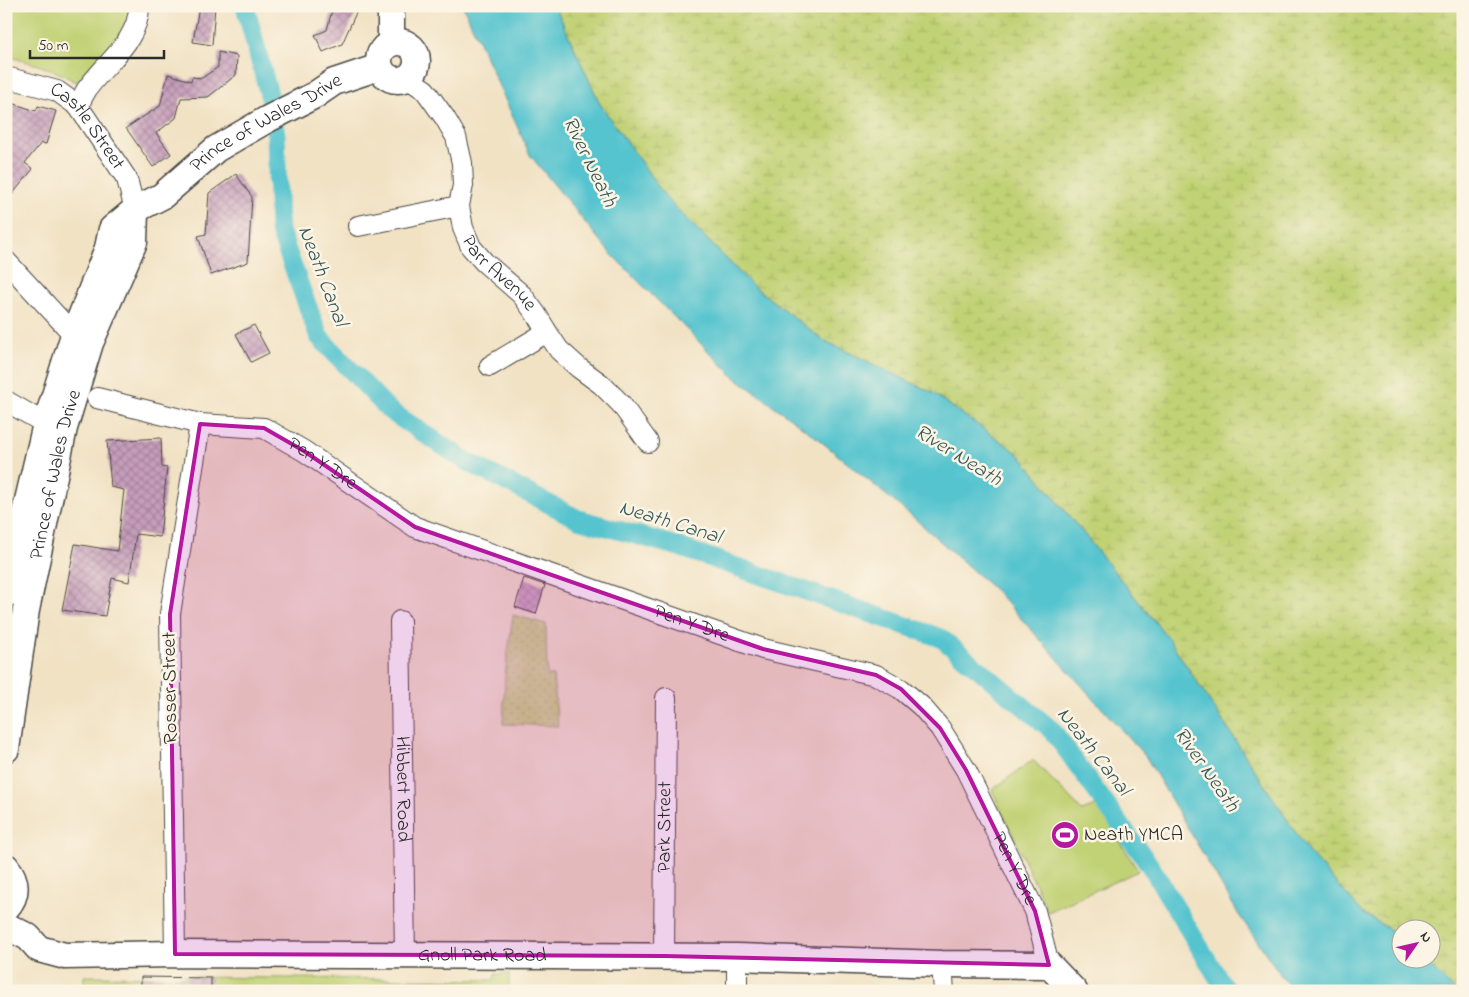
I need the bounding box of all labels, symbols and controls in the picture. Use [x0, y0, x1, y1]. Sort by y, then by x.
scale bar [30, 28, 164, 60]
text: 50 m [38, 35, 69, 57]
street label: Prince of Wales Drive [184, 66, 345, 180]
street label: Castle Street [47, 75, 132, 176]
water label: River Neath [554, 112, 624, 213]
water label: Neath Canal [289, 221, 356, 333]
street label: Parr Avenue [453, 231, 544, 317]
street label: Prince of Wales Drive [22, 386, 89, 562]
water label: River Neath [909, 418, 1008, 495]
street label: Pen Y Dre [282, 430, 363, 498]
water label: Neath Canal [615, 493, 727, 553]
street label: Pen Y Dre [650, 597, 733, 651]
street label: Rosser Street [156, 631, 186, 744]
water label: Neath Canal [1049, 701, 1139, 805]
water label: River Neath [1166, 722, 1247, 819]
street label: Hibbert Road [387, 736, 418, 842]
street label: Park Street [650, 781, 680, 873]
sports icon: Neath YMCA [1050, 820, 1080, 850]
place label: Neath YMCA [1084, 821, 1183, 850]
street label: Pen Y Dre [984, 827, 1045, 910]
north arrow [1392, 920, 1442, 970]
text: N [1414, 928, 1437, 947]
street label: Gnoll Park Road [418, 941, 547, 970]

